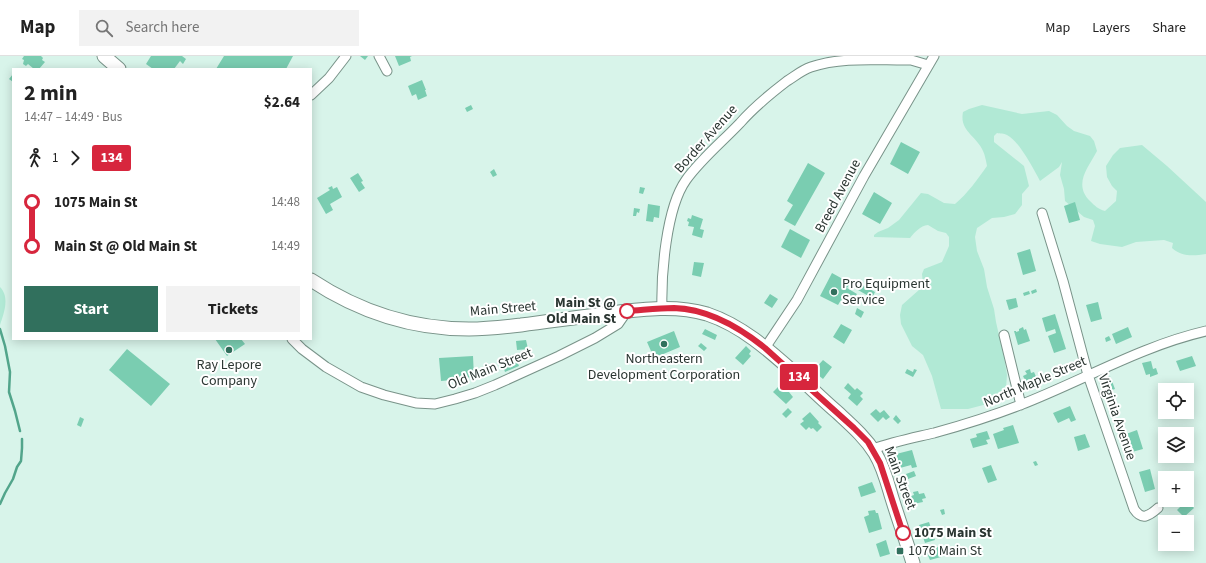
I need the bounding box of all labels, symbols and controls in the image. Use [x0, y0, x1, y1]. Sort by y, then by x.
search box [79, 10, 359, 46]
text: Map [20, 14, 55, 41]
icon: search [93, 17, 115, 39]
text: Search here [125, 17, 199, 38]
text: Map [1045, 18, 1070, 38]
text: Layers [1092, 18, 1130, 38]
text: Share [1152, 18, 1186, 38]
text: 2 min [24, 77, 78, 109]
text: $2.64 [264, 92, 300, 113]
street label: Border Avenue [670, 100, 742, 178]
text: 14:47 – 14:49 · Bus [24, 108, 122, 126]
icon: walk [24, 147, 46, 169]
icon: forward [64, 147, 86, 169]
text: 134 [100, 148, 123, 168]
text: 1 [52, 149, 58, 167]
street label: Breed Avenue [810, 156, 866, 236]
text: 1075 Main St [54, 192, 137, 213]
text: 14:48 [271, 193, 300, 211]
text: Main St @ Old Main St [54, 236, 197, 257]
text: 14:49 [271, 237, 300, 255]
place label: Pro Equipment Service [842, 274, 930, 310]
button: Start [24, 286, 158, 332]
button: Tickets [166, 286, 300, 332]
marker: Pro Equipment Service [829, 287, 839, 297]
place label: Main St @ Old Main St [546, 293, 617, 329]
street label: Main Street [469, 296, 537, 322]
marker: Main St @ Old Main St [619, 303, 635, 319]
marker: Northeastern Development Corporation [659, 339, 669, 349]
street label: Old Main Street [445, 343, 536, 395]
marker: Ray Lepore Company [224, 345, 234, 355]
place label: Northeastern Development Corporation [588, 349, 740, 385]
street label: North Maple Street [980, 351, 1090, 413]
place label: Ray Lepore Company [197, 355, 262, 391]
line badge: 134 [776, 364, 822, 390]
text: 134 [788, 367, 810, 387]
street label: Virginia Avenue [1093, 371, 1141, 463]
map controls [1158, 383, 1194, 551]
button: locate [1158, 383, 1194, 419]
button: layers [1158, 427, 1194, 463]
street label: Main Street [879, 444, 921, 513]
button: + [1158, 471, 1194, 507]
button: − [1158, 515, 1194, 551]
place label: 1075 Main St [914, 523, 992, 543]
marker: 1075 Main St [895, 525, 911, 541]
place label: 1076 Main St [908, 541, 982, 561]
marker: 1076 Main St [895, 546, 905, 556]

